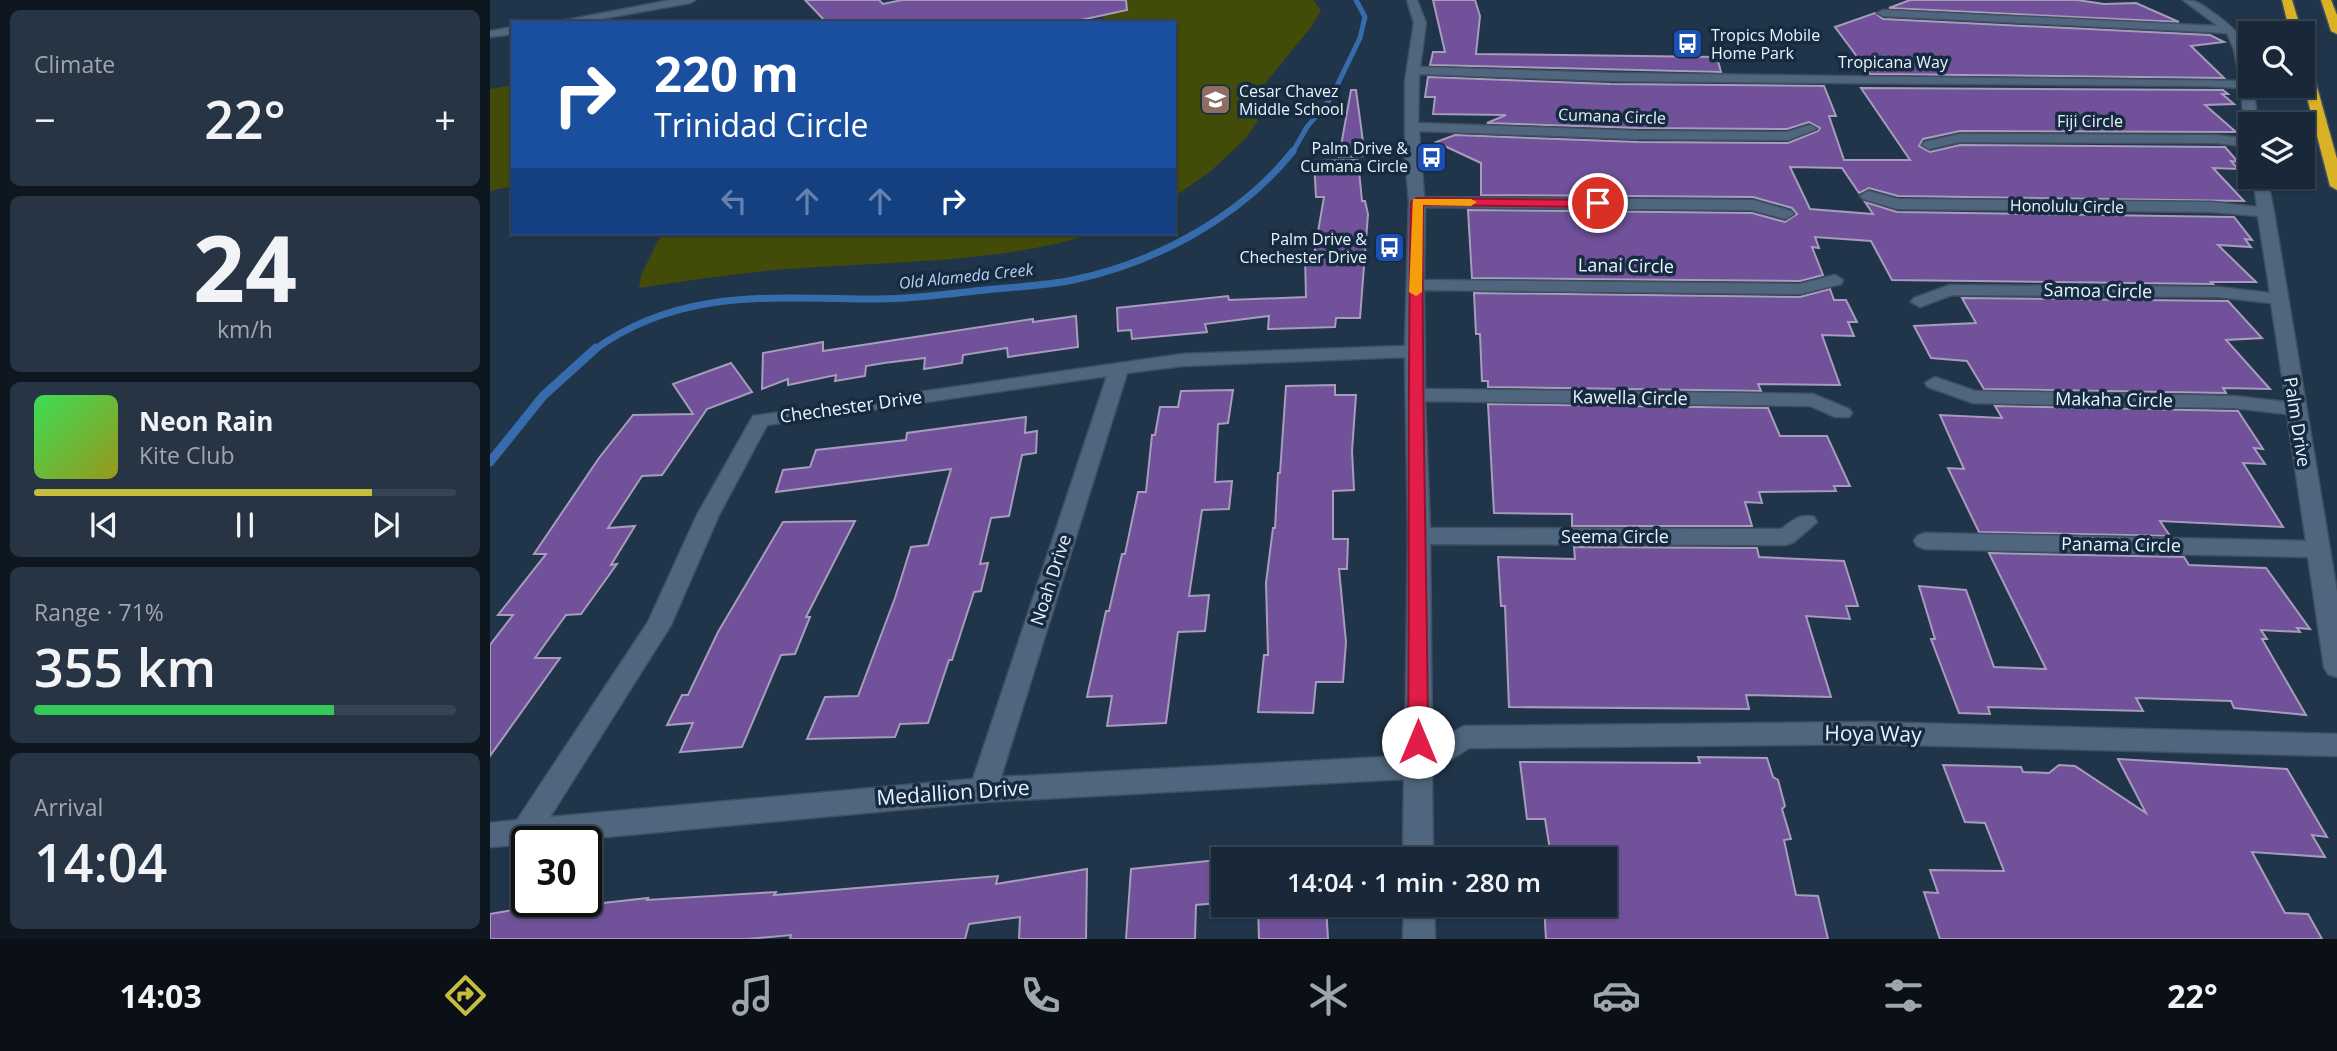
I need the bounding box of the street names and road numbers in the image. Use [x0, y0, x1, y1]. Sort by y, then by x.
street label: Tropicana Way [1838, 51, 1949, 73]
street label: Cumana Circle [1558, 103, 1666, 129]
street label: Fiji Circle [2057, 110, 2123, 132]
street label: Honolulu Circle [2010, 194, 2124, 218]
street label: Lanai Circle [1578, 252, 1674, 278]
street label: Samoa Circle [2044, 277, 2152, 303]
street label: Palm Drive [2279, 375, 2317, 469]
street label: Chechester Drive [778, 384, 924, 428]
street label: Kawella Circle [1572, 384, 1688, 410]
street label: Makaha Circle [2055, 386, 2173, 412]
street label: Seema Circle [1561, 524, 1669, 548]
street label: Noah Drive [1024, 531, 1076, 628]
street label: Panama Circle [2061, 531, 2181, 557]
street label: Hoya Way [1824, 718, 1922, 748]
street label: Medallion Drive [875, 773, 1030, 811]

